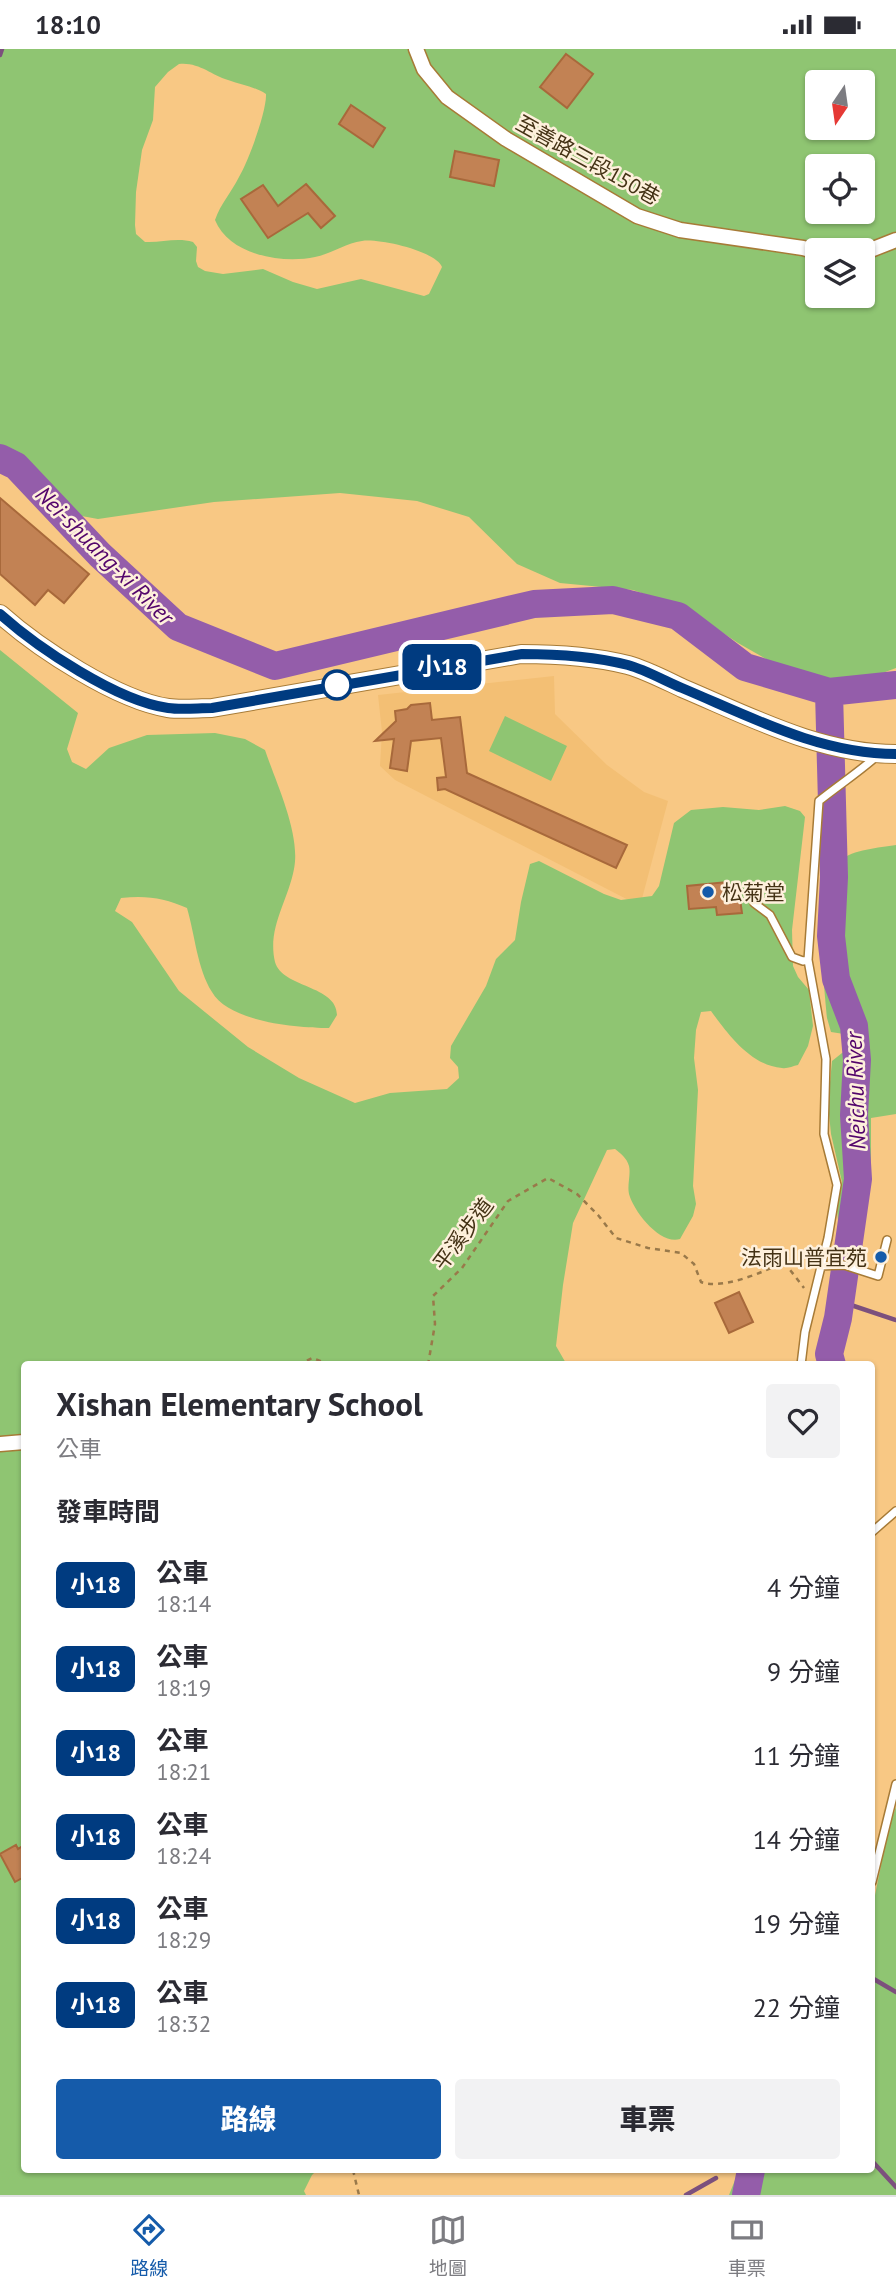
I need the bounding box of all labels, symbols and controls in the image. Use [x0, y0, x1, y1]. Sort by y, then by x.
text: 18:10 [35, 8, 101, 41]
north arrow [805, 70, 875, 140]
map controls [805, 70, 875, 308]
street label: 至善路三段150巷 [511, 109, 665, 211]
button: locate [805, 154, 875, 224]
button: layers [805, 238, 875, 308]
water label: Nei-shuang-xi River [30, 480, 181, 631]
line badge: 小18 [402, 644, 482, 690]
text: 小18 [416, 651, 468, 682]
unlabelled marker [322, 670, 352, 700]
place label: 松菊堂 [722, 879, 785, 906]
marker: 松菊堂 [700, 884, 716, 900]
water label: Neichu River [838, 1030, 872, 1150]
street label: 平溪步道 [427, 1192, 499, 1276]
place label: 法雨山普宜苑 [741, 1244, 867, 1271]
marker: 法雨山普宜苑 [873, 1249, 889, 1265]
text: Xishan Elementary School [56, 1382, 423, 1425]
button: heart [766, 1384, 840, 1458]
text: 公車 [56, 1434, 102, 1463]
text: 發車時間 [56, 1495, 160, 1528]
text: 公車 [156, 1556, 208, 1589]
text: 小18 [70, 1569, 121, 1600]
text: 4 分鐘 [767, 1571, 840, 1604]
text: 18:14 [156, 1589, 211, 1618]
text: 公車 [156, 1640, 208, 1673]
text: 小18 [70, 1653, 121, 1684]
text: 9 分鐘 [767, 1655, 840, 1688]
text: 18:19 [156, 1673, 211, 1702]
text: 公車 [156, 1724, 208, 1757]
text: 小18 [70, 1737, 121, 1768]
text: 11 分鐘 [753, 1739, 840, 1772]
text: 18:21 [156, 1757, 211, 1786]
text: 公車 [156, 1808, 208, 1841]
text: 小18 [70, 1821, 121, 1852]
text: 14 分鐘 [753, 1823, 840, 1856]
text: 18:24 [156, 1841, 211, 1870]
text: 公車 [156, 1892, 208, 1925]
text: 小18 [70, 1905, 121, 1936]
text: 19 分鐘 [753, 1907, 840, 1940]
text: 18:29 [156, 1925, 211, 1954]
text: 公車 [156, 1976, 208, 2009]
text: 小18 [70, 1989, 121, 2020]
text: 22 分鐘 [753, 1991, 840, 2024]
text: 18:32 [156, 2009, 211, 2038]
button: 路線 [56, 2079, 441, 2159]
button: 車票 [455, 2079, 840, 2159]
tab: 路線 [130, 2211, 168, 2280]
tab: 地圖 [429, 2211, 467, 2280]
tab: 車票 [728, 2211, 766, 2280]

